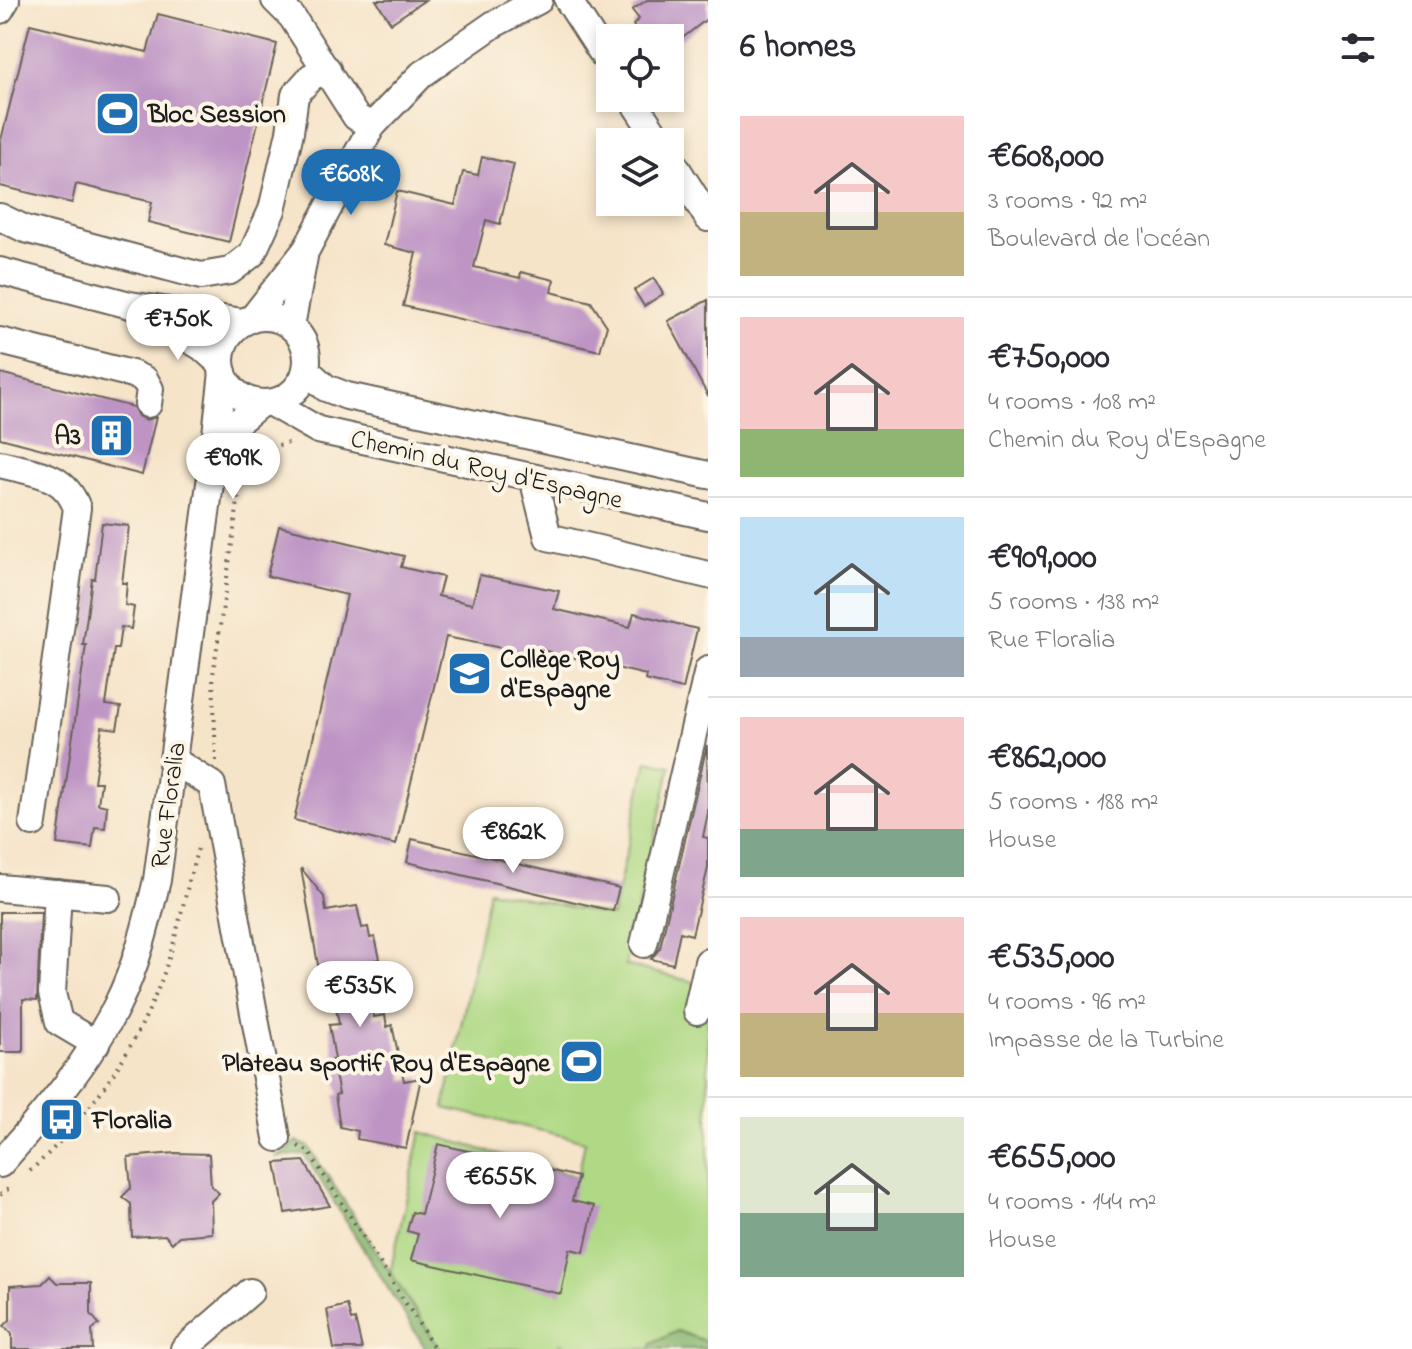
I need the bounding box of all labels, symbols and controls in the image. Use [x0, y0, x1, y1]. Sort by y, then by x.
text: 6 homes [740, 23, 856, 73]
map controls [596, 24, 684, 216]
button: locate [596, 24, 684, 112]
icon: filters [1336, 26, 1380, 70]
sports icon: Bloc Session [93, 89, 141, 137]
place label: Bloc Session [147, 97, 286, 135]
button: layers [596, 128, 684, 216]
text: €608,000 [988, 133, 1104, 183]
icon: home [804, 148, 900, 244]
pin: €608K [295, 149, 407, 217]
text: €608K [319, 156, 383, 194]
text: 3 rooms · 92 m² [988, 183, 1147, 221]
text: Boulevard de l'Océan [988, 221, 1210, 259]
pin: €750K [122, 294, 234, 362]
text: €750K [144, 301, 212, 339]
text: €750,000 [988, 334, 1110, 384]
icon: home [804, 349, 900, 445]
text: 4 rooms · 108 m² [988, 384, 1156, 422]
building icon: A3 [88, 411, 136, 459]
place label: A3 [54, 419, 81, 457]
street label: Chemin du Roy d'Espagne [347, 421, 626, 521]
text: Chemin du Roy d'Espagne [988, 422, 1266, 460]
pin: €909K [177, 433, 289, 501]
text: €909K [204, 440, 262, 478]
text: €909,000 [988, 534, 1097, 584]
icon: home [804, 549, 900, 645]
text: 5 rooms · 138 m² [988, 584, 1160, 622]
text: Rue Floralia [988, 622, 1115, 660]
place label: Collège Roy d'Espagne [500, 642, 620, 711]
school or university icon: Collège Roy d'Espagne [445, 649, 493, 697]
text: €862,000 [988, 734, 1106, 784]
street label: Rue Floralia [142, 740, 198, 871]
icon: home [804, 749, 900, 845]
text: 5 rooms · 188 m² [988, 784, 1159, 822]
pin: €862K [457, 807, 569, 875]
text: €862K [481, 814, 545, 852]
text: House [988, 822, 1056, 860]
text: €535,000 [988, 934, 1115, 984]
icon: home [804, 949, 900, 1045]
pin: €535K [304, 961, 416, 1029]
text: €535K [324, 968, 396, 1006]
text: 4 rooms · 96 m² [988, 984, 1146, 1022]
text: Impasse de la Turbine [988, 1022, 1224, 1060]
sports icon: Plateau sportif Roy d'Espagne [557, 1038, 605, 1086]
place label: Plateau sportif Roy d'Espagne [222, 1046, 551, 1085]
bus stop icon: Floralia [37, 1095, 85, 1143]
place label: Floralia [90, 1103, 172, 1141]
text: €655,000 [988, 1134, 1115, 1184]
icon: home [804, 1149, 900, 1245]
pin: €655K [444, 1152, 556, 1220]
text: €655K [464, 1159, 536, 1197]
text: 4 rooms · 144 m² [988, 1184, 1156, 1222]
text: House [988, 1222, 1056, 1260]

